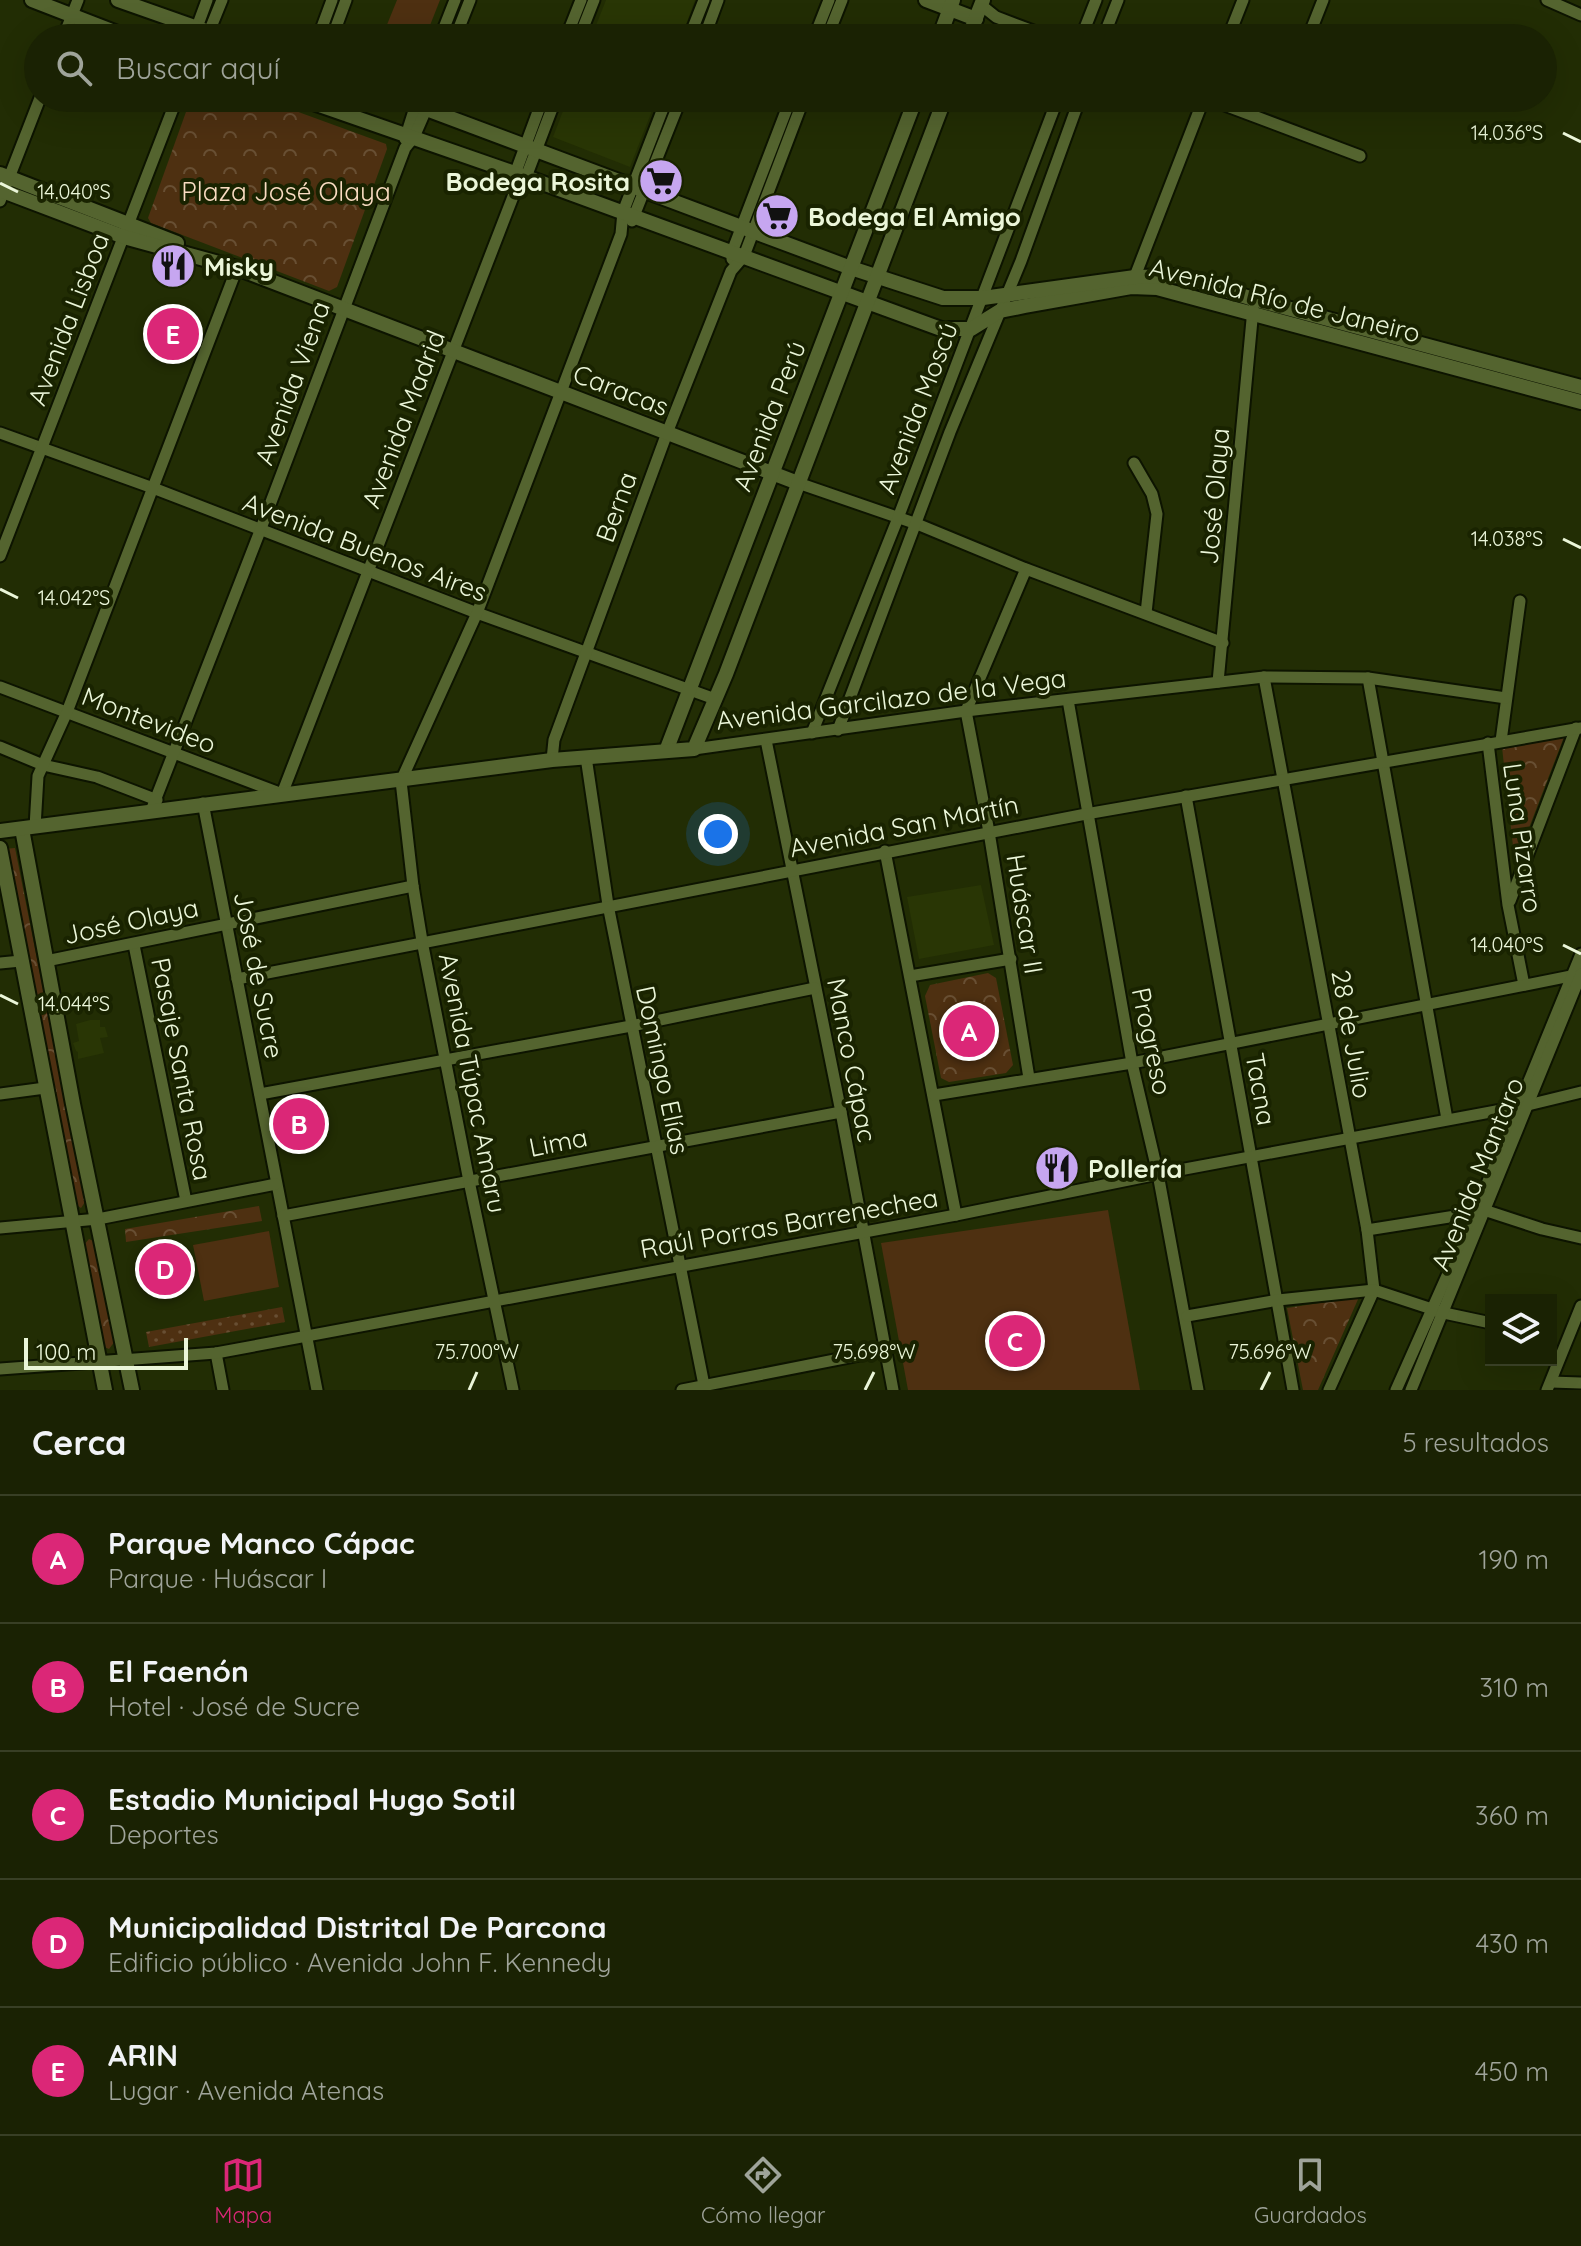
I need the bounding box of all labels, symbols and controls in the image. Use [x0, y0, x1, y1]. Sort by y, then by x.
search box [24, 24, 1557, 112]
icon: search [52, 46, 96, 90]
text: Buscar aquí [116, 49, 280, 87]
text: 14.036°S [1471, 120, 1543, 145]
supermarket icon: Bodega Rosita [637, 157, 685, 205]
place label: Bodega Rosita [446, 165, 630, 198]
park label: Plaza José Olaya [181, 175, 391, 208]
text: 14.040°S [37, 179, 111, 204]
supermarket icon: Bodega El Amigo [753, 192, 801, 240]
place label: Bodega El Amigo [808, 200, 1021, 233]
street label: Avenida Lisboa [20, 228, 116, 410]
restaurant icon: Misky [149, 242, 197, 290]
place label: Misky [204, 250, 274, 283]
street label: Avenida Río de Janeiro [1146, 250, 1424, 350]
street label: Avenida Viena [247, 297, 337, 469]
pin: E [147, 304, 199, 364]
street label: Avenida Moscú [869, 317, 965, 499]
street label: Avenida Madrid [354, 325, 452, 513]
street label: Avenida Perú [725, 336, 813, 496]
street label: Caracas [569, 357, 673, 423]
street label: José Olaya [1192, 426, 1236, 566]
street label: Berna [588, 467, 644, 547]
street label: Avenida Buenos Aires [238, 485, 492, 609]
text: 14.038°S [1471, 526, 1543, 551]
text: 14.042°S [38, 585, 110, 610]
street label: Avenida Garcilazo de la Vega [714, 661, 1068, 737]
street label: Montevideo [77, 679, 221, 761]
street label: Luna Pizarro [1496, 761, 1550, 915]
street label: Avenida San Martín [787, 788, 1021, 864]
your location [698, 814, 738, 854]
street label: Huáscar II [999, 852, 1051, 976]
street label: José de Sucre [227, 889, 291, 1061]
street label: José Olaya [61, 891, 201, 951]
text: 14.040°S [1470, 932, 1544, 957]
street label: Avenida Túpac Amaru [432, 950, 514, 1216]
street label: Pasaje Santa Rosa [144, 955, 220, 1183]
street label: 28 de Julio [1324, 967, 1380, 1101]
street label: Manco Cápac [820, 975, 884, 1145]
street label: Domingo Elías [629, 983, 697, 1157]
street label: Progreso [1125, 984, 1179, 1098]
text: 14.044°S [38, 991, 110, 1016]
pin: A [943, 1001, 995, 1061]
street label: Tacna [1238, 1050, 1284, 1128]
street label: Avenida Mantaro [1423, 1073, 1531, 1275]
pin: B [273, 1094, 325, 1154]
street label: Lima [526, 1120, 590, 1164]
restaurant icon: Pollería [1033, 1144, 1081, 1192]
place label: Pollería [1088, 1152, 1183, 1185]
street label: Raúl Porras Barrenechea [637, 1181, 941, 1265]
pin: D [139, 1239, 191, 1299]
map controls [1485, 1294, 1557, 1366]
button: layers [1485, 1294, 1557, 1366]
pin: C [989, 1311, 1041, 1371]
scale bar [24, 1334, 188, 1370]
text: 100 m [36, 1338, 96, 1366]
text: 75.700°W [435, 1339, 519, 1364]
text: 75.698°W [833, 1339, 915, 1364]
text: 75.696°W [1229, 1339, 1311, 1364]
text: Cerca [32, 1421, 126, 1464]
text: 5 resultados [1402, 1426, 1549, 1459]
text: Parque Manco Cápac [108, 1524, 415, 1562]
text: A [50, 1543, 66, 1576]
text: 190 m [1479, 1543, 1549, 1576]
text: Parque · Huáscar I [108, 1562, 327, 1595]
text: El Faenón [108, 1652, 249, 1690]
text: B [49, 1671, 67, 1704]
text: 310 m [1479, 1671, 1549, 1704]
text: Hotel · José de Sucre [108, 1690, 360, 1723]
text: Estadio Municipal Hugo Sotil [108, 1780, 516, 1818]
text: C [50, 1799, 66, 1832]
text: 360 m [1475, 1799, 1549, 1832]
text: Deportes [108, 1818, 219, 1851]
text: Municipalidad Distrital De Parcona [108, 1908, 607, 1946]
text: D [49, 1927, 67, 1960]
text: 430 m [1475, 1927, 1549, 1960]
text: Edificio público · Avenida John F. Kennedy [108, 1946, 612, 1979]
text: ARIN [108, 2036, 178, 2074]
text: E [51, 2055, 65, 2088]
text: 450 m [1475, 2055, 1549, 2088]
text: Lugar · Avenida Atenas [108, 2074, 384, 2107]
tab: Mapa [214, 2153, 272, 2229]
tab: Cómo llegar [701, 2153, 826, 2229]
tab: Guardados [1254, 2153, 1367, 2229]

